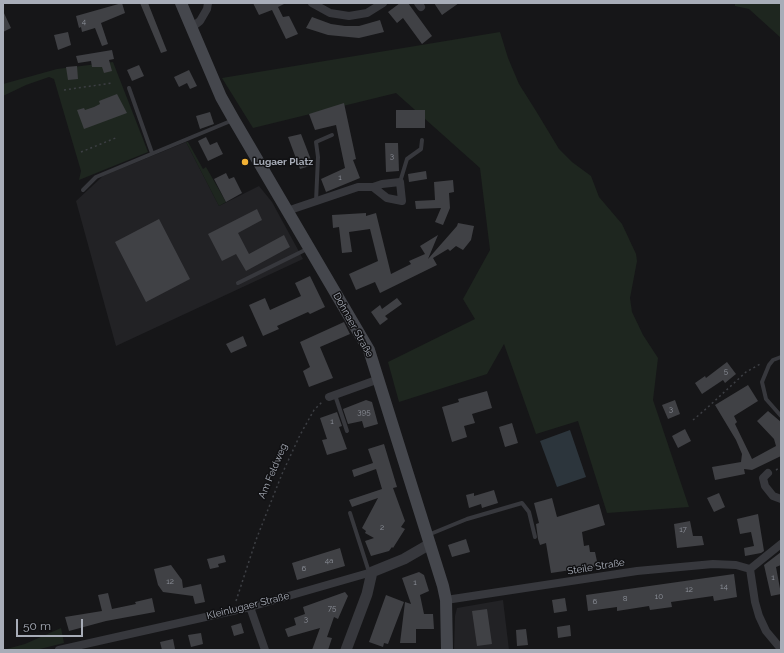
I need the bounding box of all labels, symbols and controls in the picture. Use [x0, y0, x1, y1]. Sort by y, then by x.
house number: 4 [82, 17, 86, 27]
house number: 3 [390, 152, 394, 162]
place label: Lugaer Platz [253, 156, 313, 168]
marker: Lugaer Platz [240, 157, 250, 167]
house number: 1 [338, 173, 342, 183]
street label: Dohnaer Straße [330, 291, 376, 359]
house number: 5 [724, 367, 728, 377]
house number: 3 [669, 405, 673, 415]
house number: 395 [357, 408, 371, 418]
house number: 1 [330, 417, 334, 427]
street label: Am Feldweg [256, 442, 290, 500]
house number: 2 [380, 523, 384, 533]
house number: 17 [679, 525, 687, 535]
house number: 4a [325, 556, 333, 566]
street label: Steile Straße [566, 557, 626, 577]
house number: 6 [302, 564, 306, 574]
house number: 1 [771, 573, 775, 583]
house number: 12 [166, 577, 174, 587]
house number: 1 [413, 578, 417, 588]
house number: 14 [720, 582, 728, 592]
house number: 12 [685, 585, 693, 595]
street label: Kleinlugaer Straße [205, 590, 291, 622]
house number: 10 [655, 592, 663, 602]
house number: 8 [623, 594, 627, 604]
house number: 6 [593, 597, 597, 607]
house number: 75 [328, 604, 336, 614]
scale bar [18, 611, 85, 637]
house number: 3 [304, 615, 308, 625]
text: 50 m [23, 619, 51, 633]

